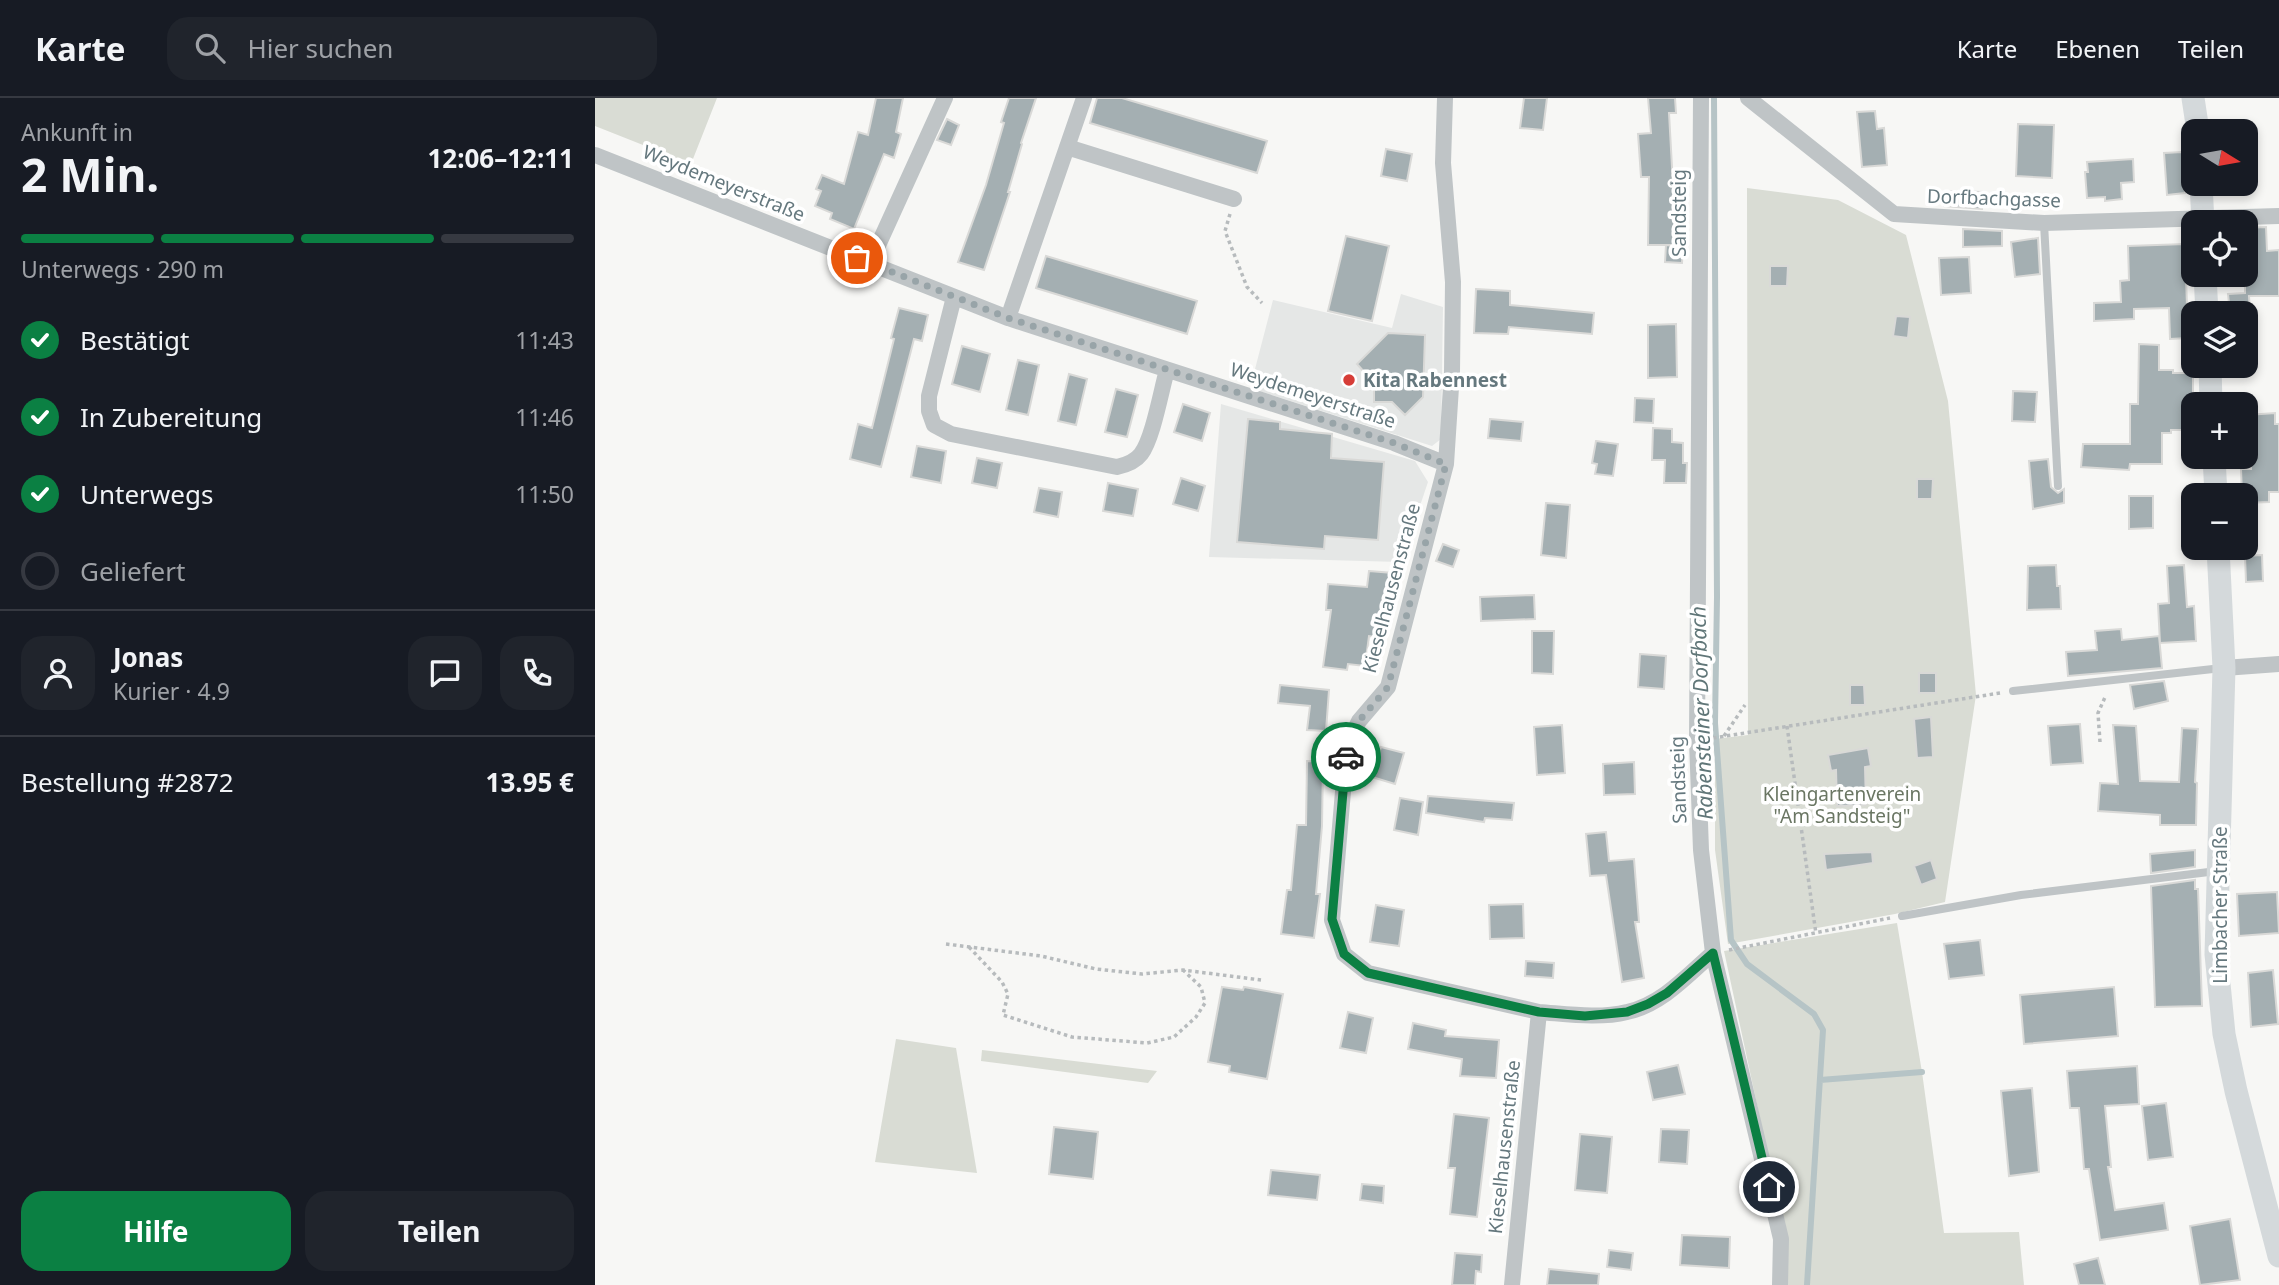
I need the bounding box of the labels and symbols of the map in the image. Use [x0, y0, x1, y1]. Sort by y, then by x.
north arrow [2181, 119, 2257, 196]
street label: Weydemeyerstraße [639, 139, 809, 227]
street label: Sandsteig [1666, 169, 1692, 257]
street label: Dorfbachgasse [1926, 183, 2062, 213]
pin [827, 228, 887, 288]
street label: Weydemeyerstraße [1227, 356, 1399, 434]
place label: Kita Rabennest [1363, 367, 1507, 393]
marker: Kita Rabennest [1341, 372, 1357, 388]
street label: Kieselhausenstraße [1356, 500, 1426, 676]
water label: Rabensteiner Dorfbach [1683, 606, 1719, 820]
courier [1311, 722, 1381, 792]
street label: Sandsteig [1663, 736, 1693, 824]
park label: Kleingartenverein "Am Sandsteig" [1763, 781, 1921, 829]
street label: Limbacher Straße [2207, 826, 2233, 984]
street label: Kieselhausenstraße [1482, 1059, 1526, 1235]
pin [1739, 1157, 1799, 1217]

